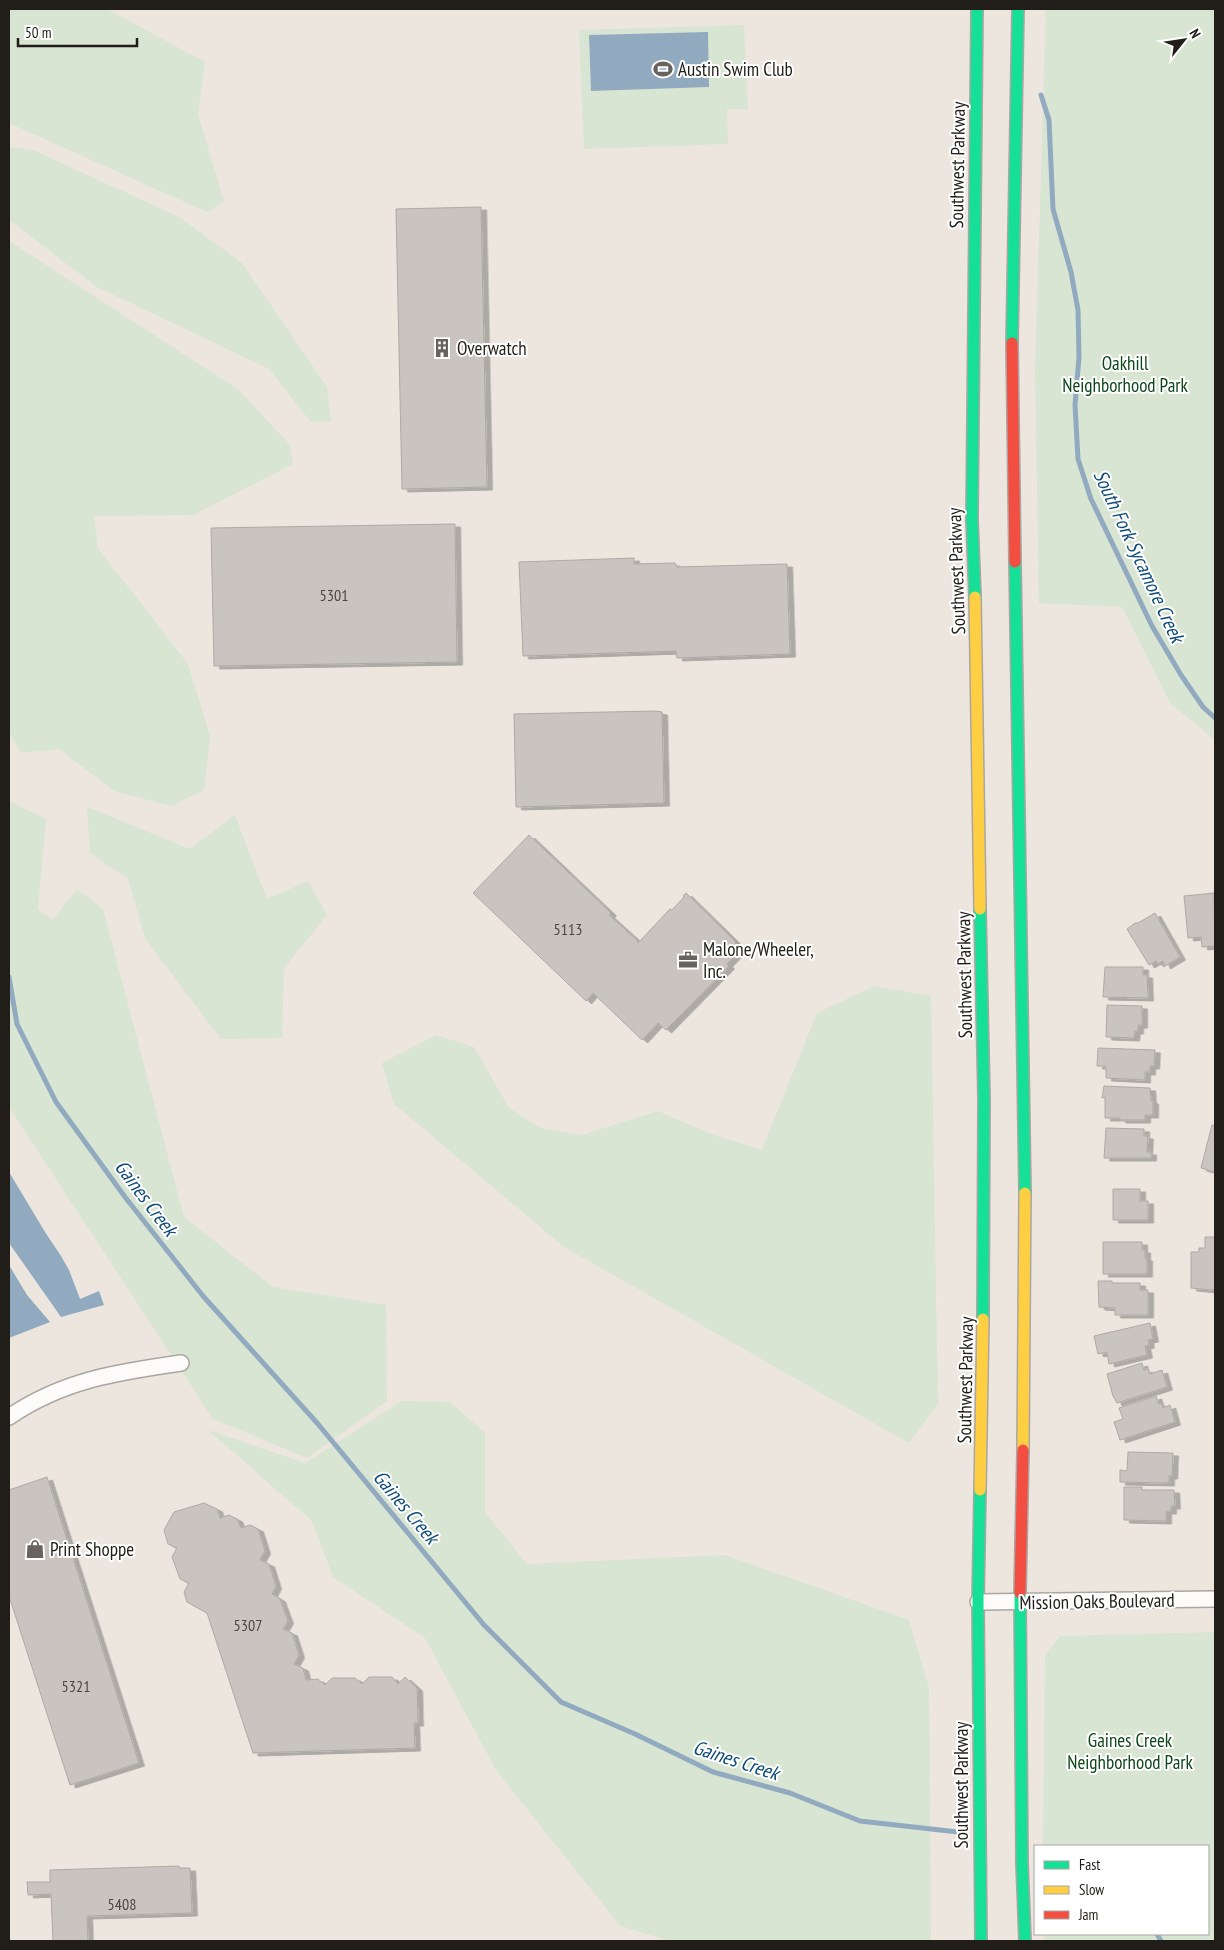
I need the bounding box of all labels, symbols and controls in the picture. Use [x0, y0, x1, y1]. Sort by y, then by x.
scale bar [18, 15, 136, 47]
north arrow [1159, 15, 1209, 65]
text: 50 m [25, 23, 51, 42]
text: N [1186, 26, 1205, 41]
place label: Austin Swim Club [678, 57, 793, 81]
sports icon: Austin Swim Club [652, 58, 674, 80]
street label: Southwest Parkway [944, 100, 970, 229]
place label: Overwatch [457, 336, 527, 360]
building icon: Overwatch [431, 337, 453, 359]
park label: Oakhill Neighborhood Park [1062, 351, 1188, 397]
water label: South Fork Sycamore Creek [1088, 465, 1191, 649]
street label: Southwest Parkway [942, 506, 970, 635]
house number: 5301 [320, 585, 348, 605]
street label: Southwest Parkway [951, 910, 977, 1039]
house number: 5113 [554, 919, 582, 939]
place label: Malone/Wheeler, Inc. [703, 937, 814, 983]
office icon: Malone/Wheeler, Inc. [677, 949, 699, 971]
water label: Gaines Creek [109, 1155, 184, 1243]
street label: Southwest Parkway [952, 1315, 978, 1444]
water label: Gaines Creek [368, 1465, 446, 1551]
place label: Print Shoppe [50, 1537, 134, 1561]
shop icon: Print Shoppe [24, 1538, 46, 1560]
street label: Mission Oaks Boulevard [1019, 1588, 1175, 1614]
house number: 5307 [234, 1615, 262, 1635]
house number: 5321 [62, 1676, 90, 1696]
street label: Southwest Parkway [949, 1721, 973, 1848]
park label: Gaines Creek Neighborhood Park [1067, 1728, 1193, 1774]
water label: Gaines Creek [690, 1734, 784, 1787]
legend [1034, 1845, 1209, 1935]
text: Fast [1079, 1855, 1100, 1874]
text: Slow [1079, 1880, 1104, 1899]
house number: 5408 [108, 1894, 136, 1914]
text: Jam [1078, 1905, 1098, 1924]

